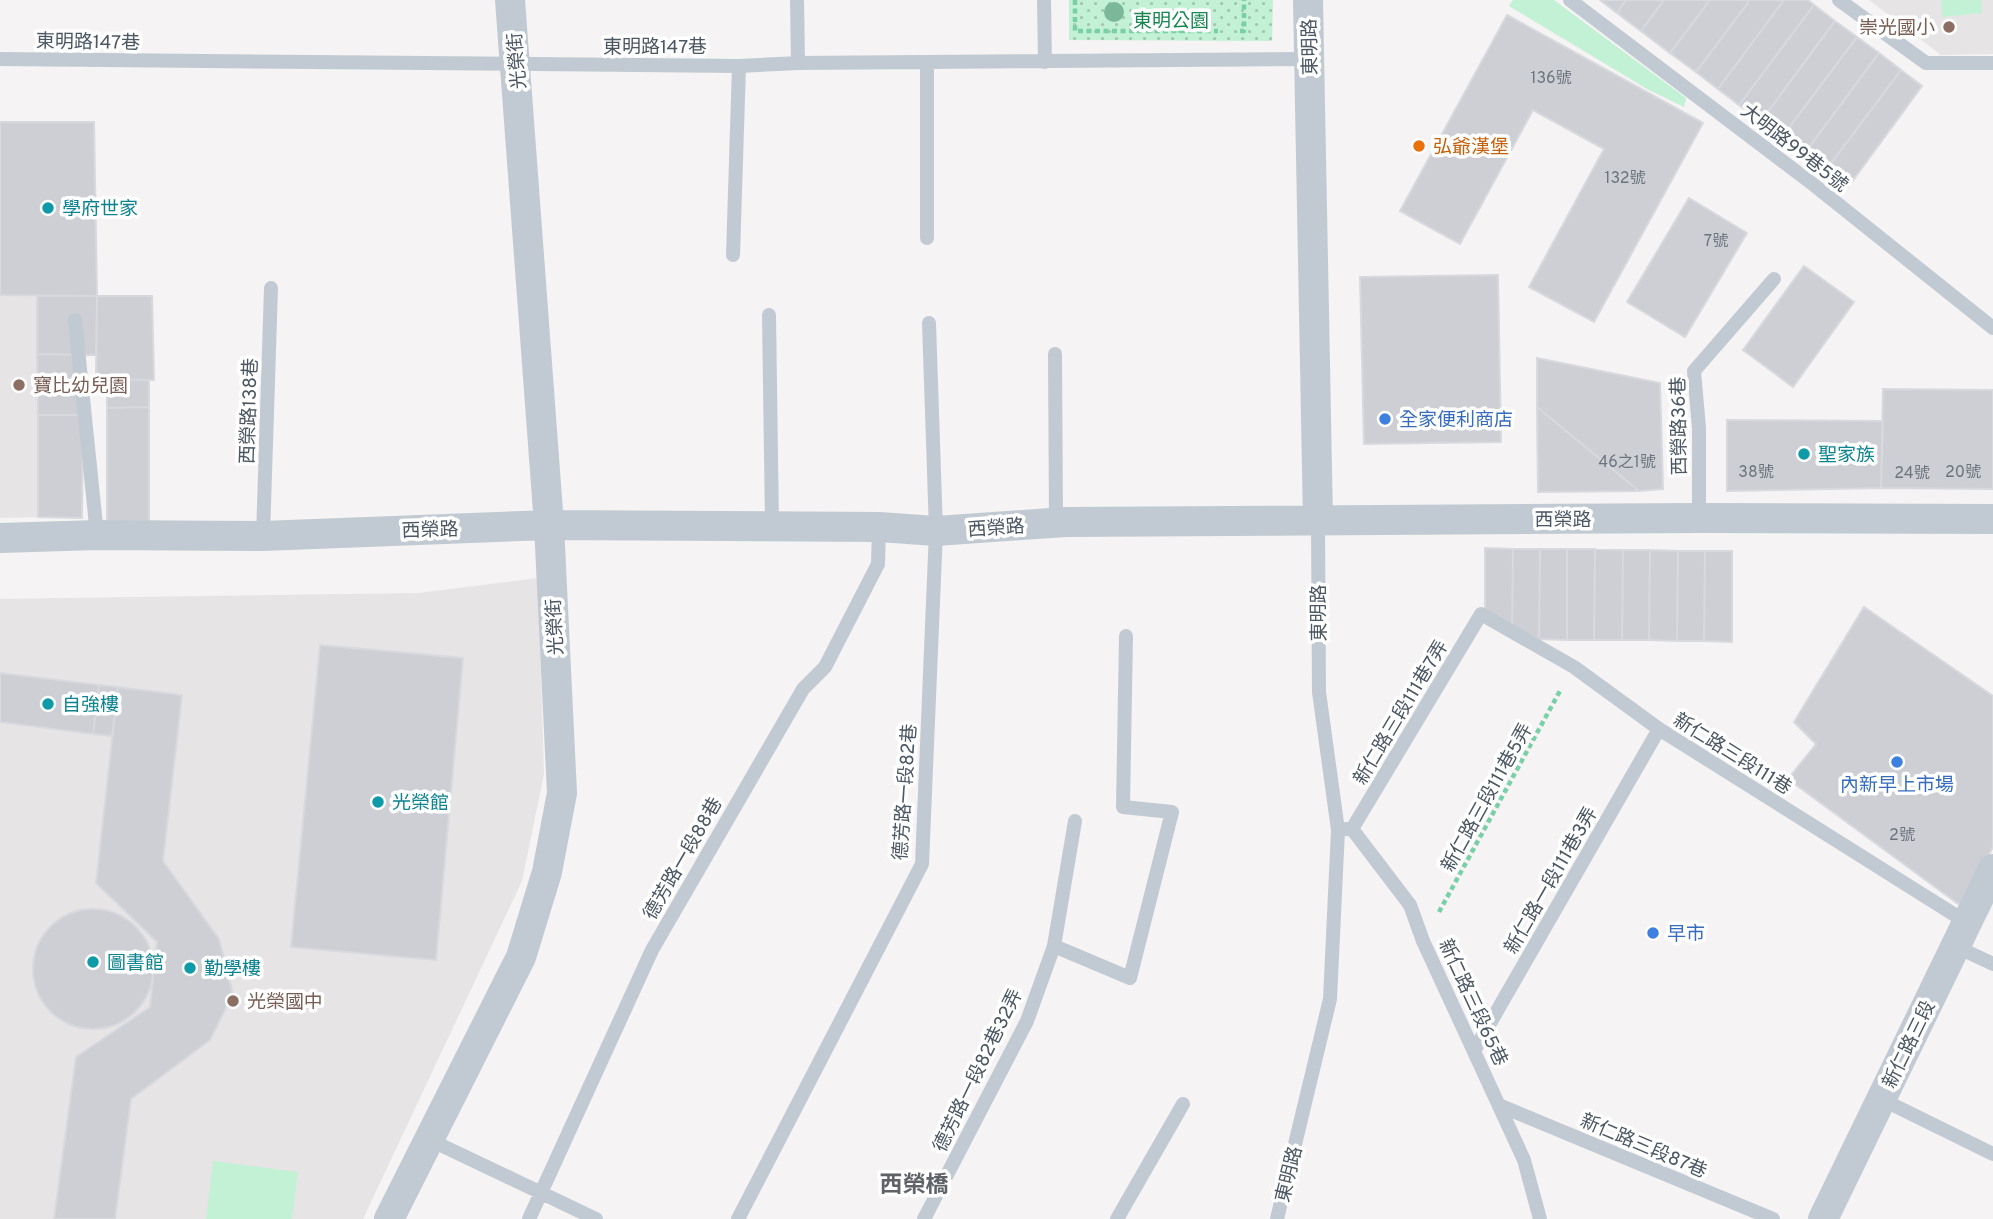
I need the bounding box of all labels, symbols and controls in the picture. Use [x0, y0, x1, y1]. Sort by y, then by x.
park label: 東明公園 [1133, 10, 1209, 34]
place label: 崇光國小 [1859, 17, 1935, 41]
street label: 東明路 [1299, 18, 1323, 76]
marker: 崇光國小 [1941, 19, 1957, 35]
street label: 東明路147巷 [36, 30, 140, 56]
street label: 光榮街 [504, 31, 532, 90]
street label: 東明路147巷 [603, 36, 707, 60]
house number: 136號 [1530, 69, 1572, 89]
street label: 大明路99巷5號 [1735, 99, 1852, 198]
place label: 弘爺漢堡 [1433, 136, 1509, 160]
marker: 弘爺漢堡 [1411, 138, 1427, 154]
house number: 132號 [1604, 169, 1646, 189]
place label: 學府世家 [62, 198, 138, 222]
marker: 學府世家 [40, 200, 56, 216]
house number: 7號 [1704, 232, 1728, 252]
street label: 西榮路138巷 [236, 358, 264, 465]
place label: 寶比幼兒園 [33, 375, 128, 399]
street label: 西榮路36巷 [1667, 376, 1693, 476]
marker: 寶比幼兒園 [11, 377, 27, 393]
place label: 全家便利商店 [1399, 409, 1513, 433]
marker: 全家便利商店 [1377, 411, 1393, 427]
place label: 聖家族 [1818, 444, 1875, 468]
marker: 聖家族 [1796, 446, 1812, 462]
house number: 46之1號 [1598, 453, 1656, 473]
house number: 38號 [1738, 463, 1774, 483]
house number: 20號 [1945, 463, 1981, 483]
house number: 24號 [1894, 464, 1930, 484]
street label: 西榮路 [1534, 509, 1592, 533]
street label: 西榮路 [967, 515, 1025, 543]
street label: 西榮路 [401, 518, 459, 544]
street label: 東明路 [1308, 584, 1332, 642]
street label: 光榮街 [543, 598, 569, 656]
street label: 新仁路三段111巷7弄 [1349, 636, 1454, 790]
place label: 自強樓 [62, 694, 119, 718]
marker: 自強樓 [40, 696, 56, 712]
street label: 新仁路三段111巷 [1668, 709, 1796, 801]
street label: 新仁路三段111巷5弄 [1437, 720, 1538, 876]
street label: 德芳路一段82巷 [889, 723, 923, 861]
marker: 內新早上市場 [1889, 754, 1905, 770]
place label: 內新早上市場 [1840, 774, 1954, 798]
place label: 光榮館 [392, 792, 449, 816]
marker: 光榮館 [370, 794, 386, 810]
street label: 德芳路一段88巷 [639, 794, 728, 924]
street label: 新仁路一段111巷3弄 [1500, 803, 1604, 959]
house number: 2號 [1889, 826, 1915, 846]
place label: 早市 [1667, 923, 1705, 947]
marker: 早市 [1645, 925, 1661, 941]
street label: 新仁路三段65巷 [1432, 936, 1512, 1070]
place label: 圖書館 [107, 952, 164, 976]
marker: 圖書館 [85, 954, 101, 970]
place label: 勤學樓 [204, 958, 261, 982]
marker: 勤學樓 [182, 960, 198, 976]
street label: 德芳路一段82巷32弄 [929, 985, 1029, 1156]
place label: 光榮國中 [247, 991, 323, 1015]
marker: 光榮國中 [225, 993, 241, 1009]
street label: 新仁路三段 [1878, 997, 1941, 1093]
street label: 新仁路三段87巷 [1576, 1109, 1710, 1184]
street label: 東明路 [1271, 1144, 1308, 1205]
district label: 西榮橋 [880, 1172, 949, 1201]

